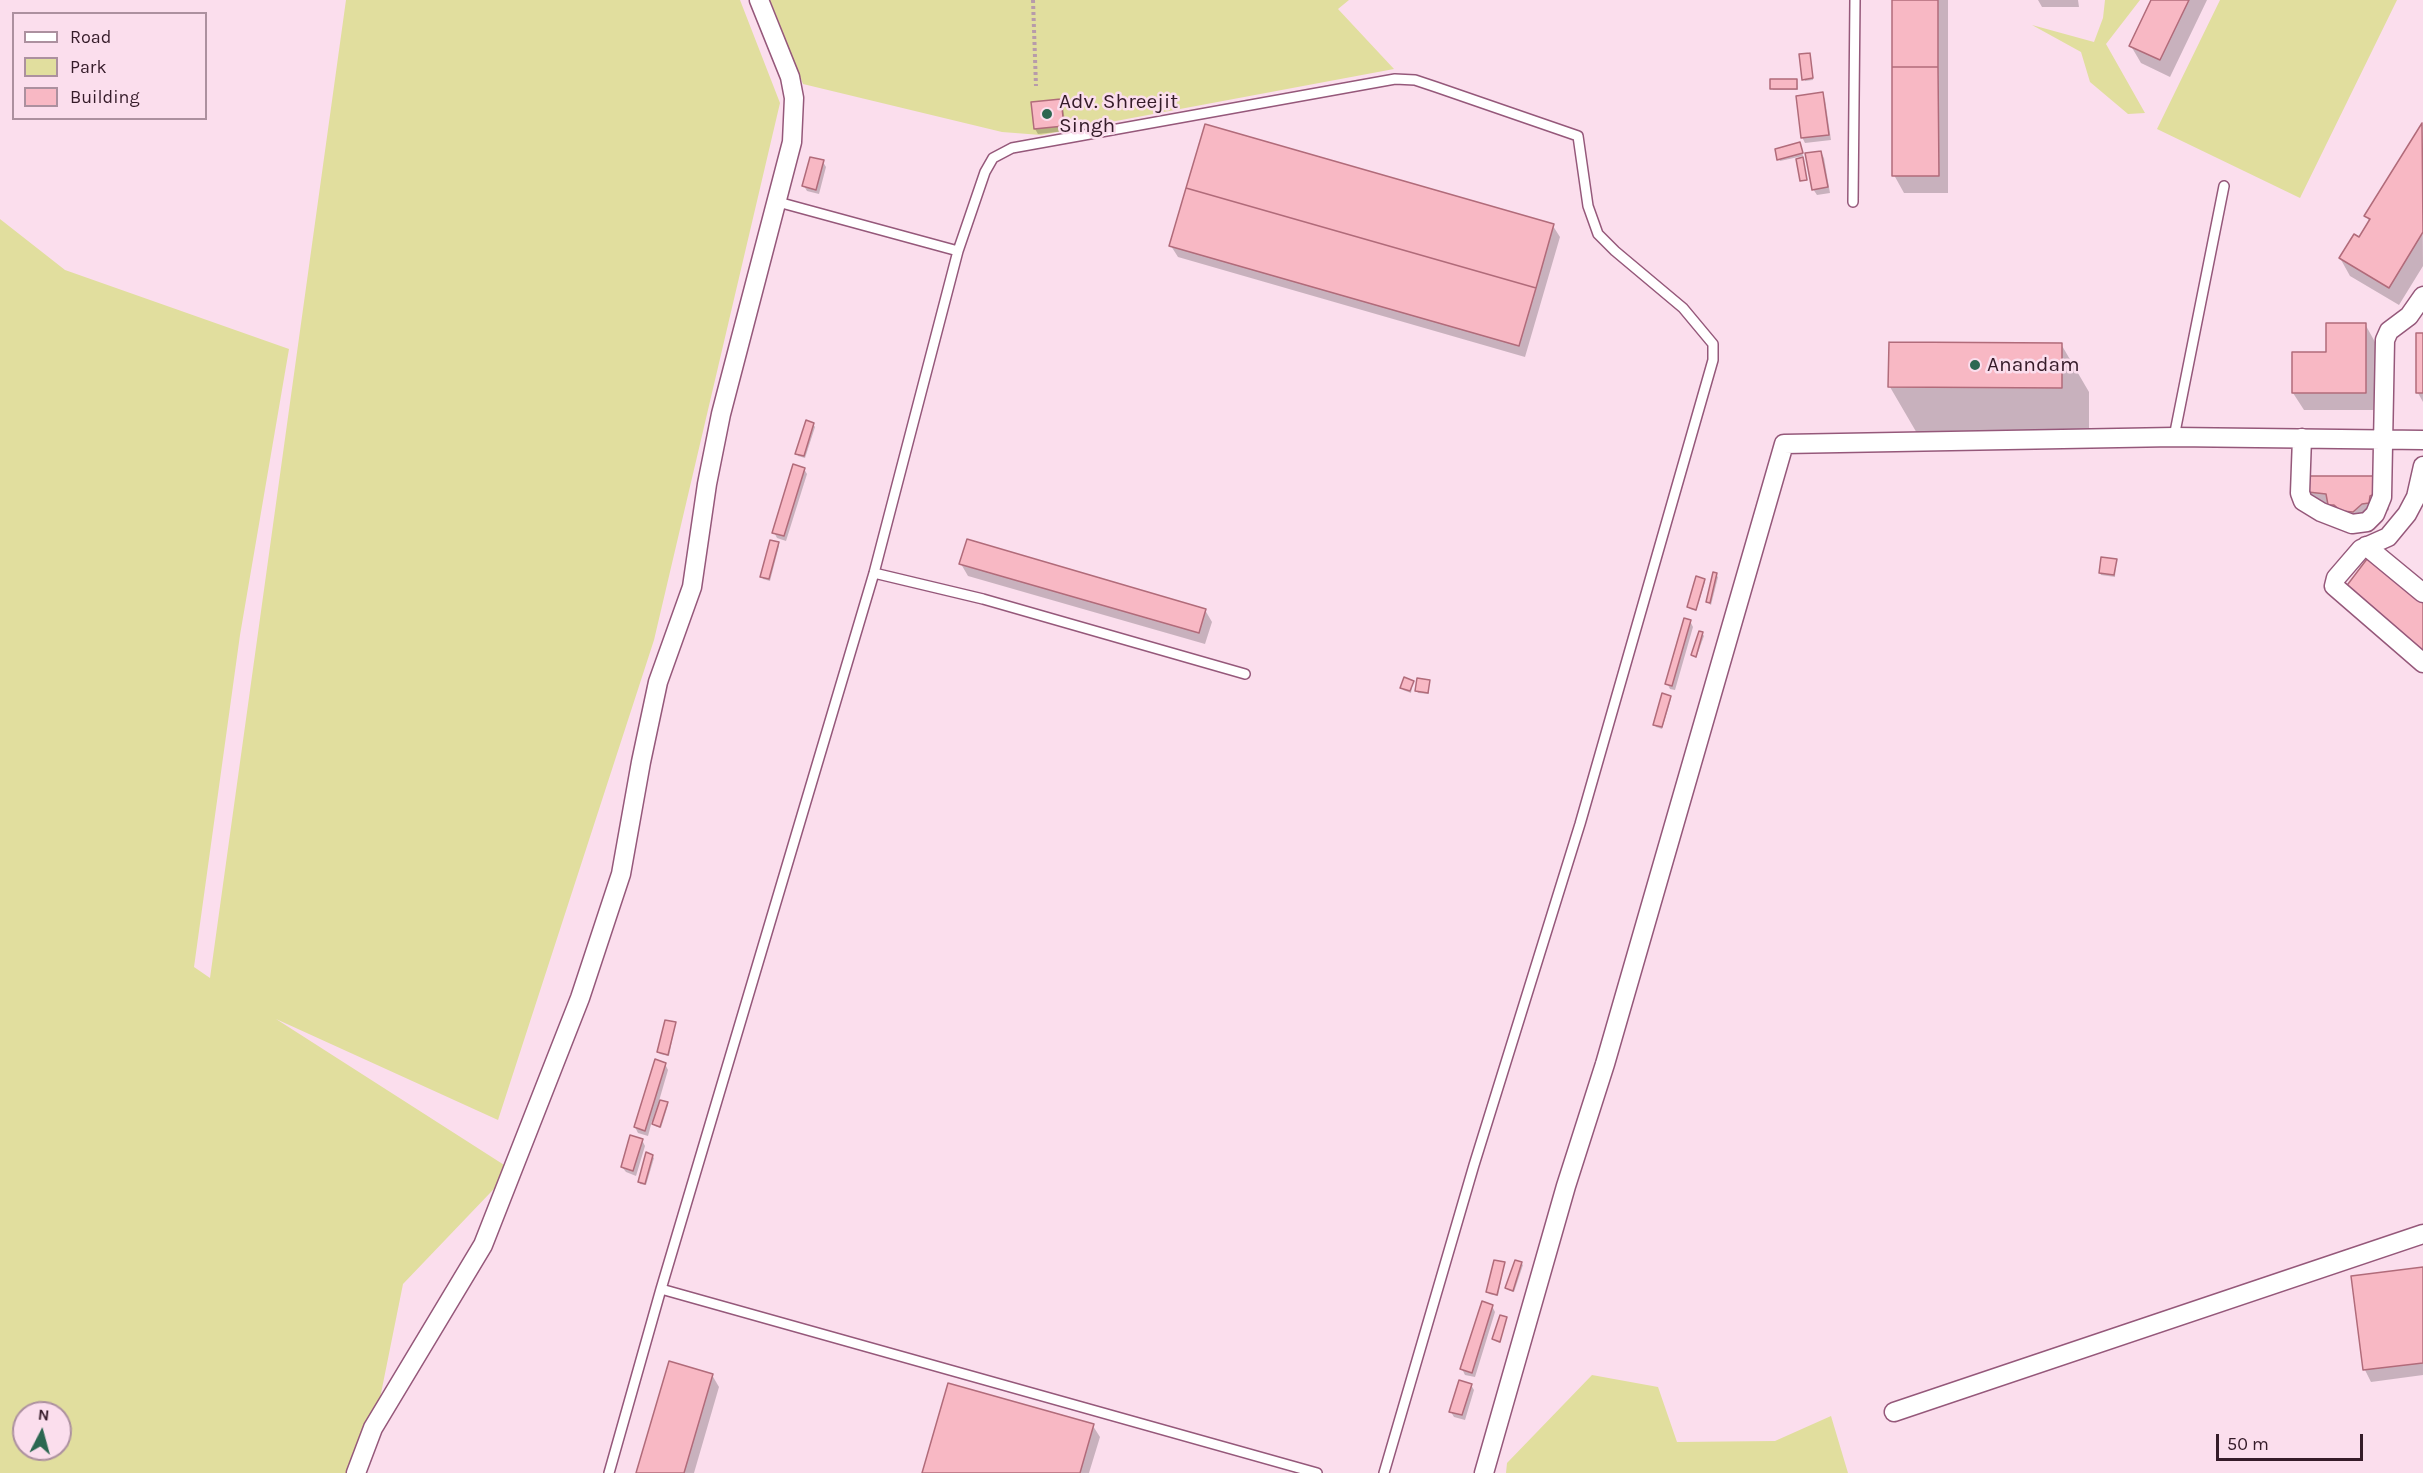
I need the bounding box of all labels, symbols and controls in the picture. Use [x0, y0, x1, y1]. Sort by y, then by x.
legend [12, 12, 207, 120]
text: Road [70, 26, 111, 48]
text: Park [70, 56, 107, 78]
text: Building [70, 86, 140, 108]
place label: Adv. Shreejit Singh [1059, 89, 1178, 139]
marker: Adv. Shreejit Singh [1040, 107, 1054, 121]
place label: Anandam [1987, 352, 2080, 378]
marker: Anandam [1968, 358, 1982, 372]
north arrow [12, 1401, 72, 1461]
text: N [37, 1405, 50, 1425]
scale bar [2219, 1422, 2366, 1460]
text: 50 m [2227, 1433, 2269, 1455]

